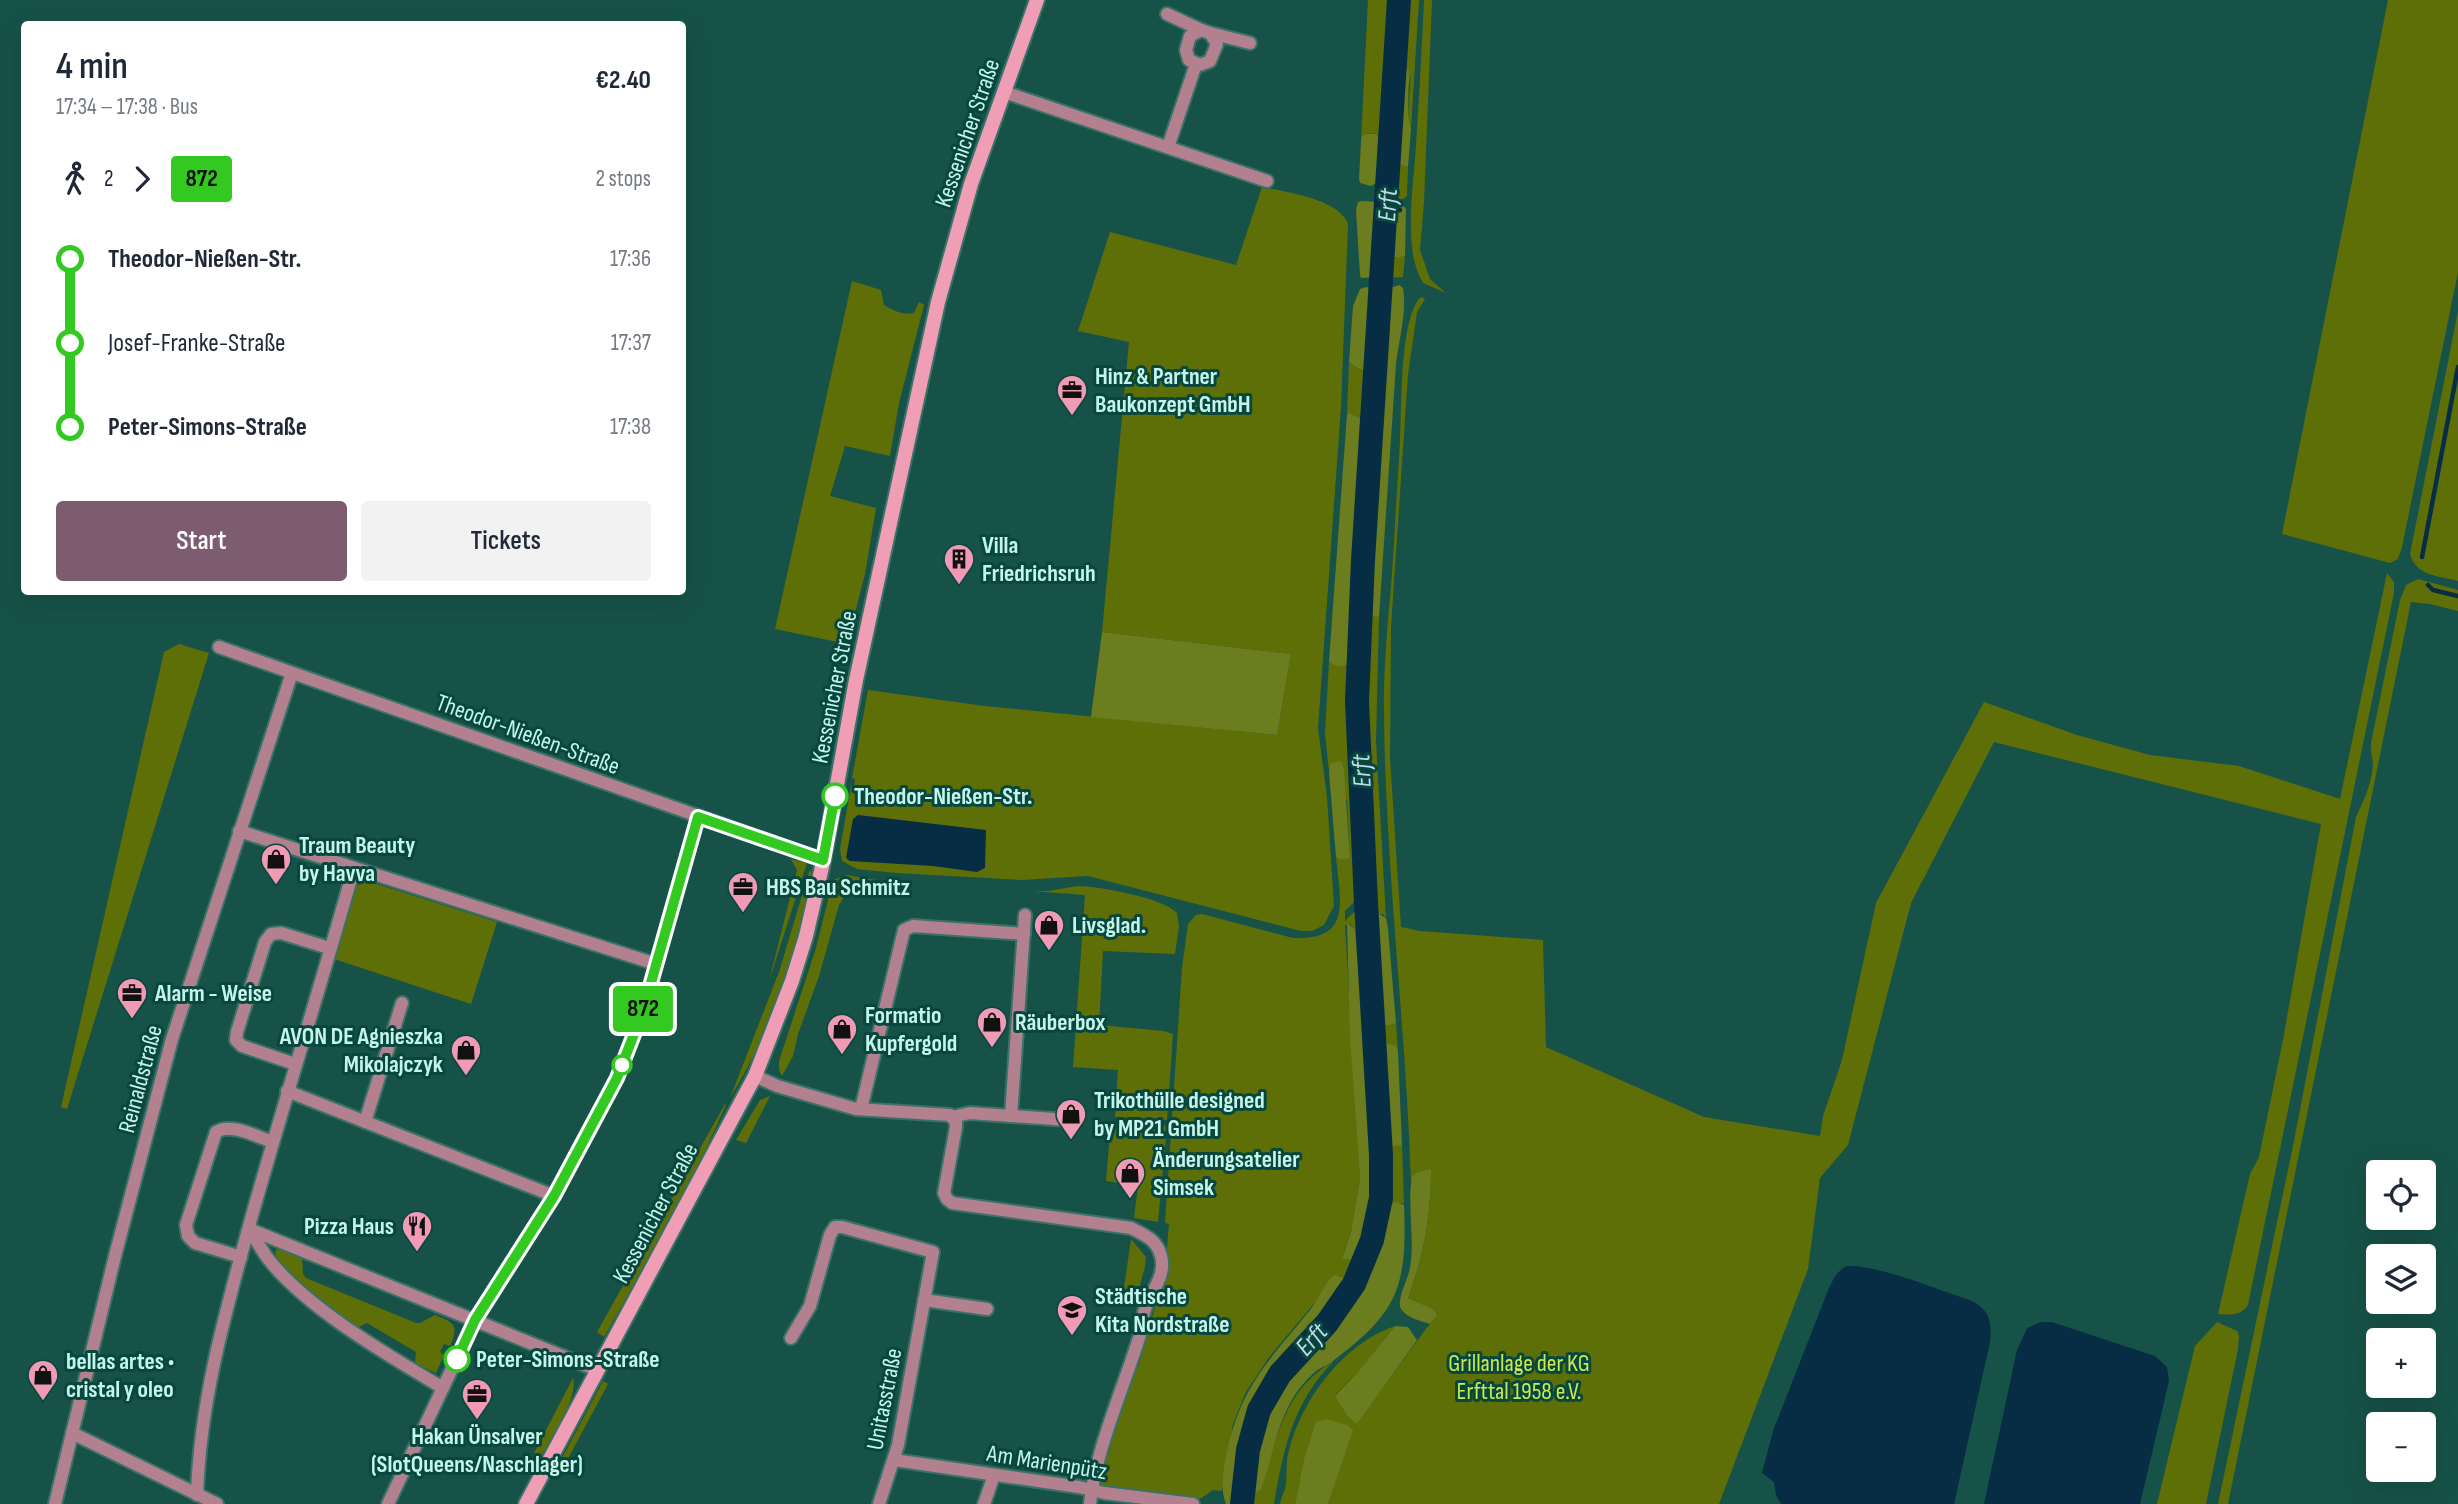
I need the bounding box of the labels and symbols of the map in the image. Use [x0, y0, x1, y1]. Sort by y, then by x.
street label: Kessenicher Straße [929, 55, 1006, 211]
water label: Erft [1372, 186, 1405, 222]
place label: Hinz & Partner Baukonzept GmbH [1095, 362, 1251, 419]
office icon: Hinz & Partner Baukonzept GmbH [1055, 373, 1089, 417]
place label: Villa Friedrichsruh [982, 531, 1096, 588]
building icon: Villa Friedrichsruh [942, 542, 976, 586]
street label: Kessenicher Straße [805, 608, 863, 766]
street label: Theodor-Nießen-Straße [432, 688, 623, 781]
water label: Erft [1346, 752, 1379, 788]
place label: Theodor-Nießen-Str. [854, 782, 1032, 811]
marker: Theodor-Nießen-Str. [822, 783, 848, 809]
place label: Traum Beauty by Havva [299, 831, 415, 888]
shop icon: Traum Beauty by Havva [259, 842, 293, 886]
office icon: HBS Bau Schmitz [726, 870, 760, 914]
place label: HBS Bau Schmitz [766, 873, 910, 902]
shop icon: Livsglad. [1032, 908, 1066, 952]
place label: Livsglad. [1072, 911, 1146, 940]
office icon: Alarm - Weise [115, 976, 149, 1020]
place label: Alarm - Weise [154, 979, 272, 1008]
line badge: 872 [603, 986, 683, 1032]
place label: Formatio Kupfergold [865, 1001, 957, 1058]
shop icon: Räuberbox [975, 1005, 1009, 1049]
place label: Räuberbox [1015, 1008, 1106, 1037]
shop icon: Formatio Kupfergold [825, 1012, 859, 1056]
street label: Reinaldstraße [112, 1022, 169, 1136]
place label: AVON DE Agnieszka Mikolajczyk [279, 1022, 443, 1079]
shop icon: AVON DE Agnieszka Mikolajczyk [449, 1033, 483, 1077]
unlabelled marker [612, 1055, 632, 1075]
place label: Trikothülle designed by MP21 GmbH [1094, 1086, 1265, 1143]
shop icon: Trikothülle designed by MP21 GmbH [1054, 1097, 1088, 1141]
street label: Kessenicher Straße [606, 1138, 705, 1288]
place label: Änderungsatelier Simsek [1152, 1145, 1300, 1202]
shop icon: Änderungsatelier Simsek [1113, 1156, 1147, 1200]
restaurant icon: Pizza Haus [400, 1209, 434, 1253]
place label: Pizza Haus [304, 1212, 394, 1241]
place label: Städtische Kita Nordstraße [1095, 1282, 1229, 1339]
school or university icon: Städtische Kita Nordstraße [1055, 1293, 1089, 1337]
water label: Erft [1289, 1316, 1336, 1363]
place label: Peter-Simons-Straße [476, 1345, 660, 1374]
marker: Peter-Simons-Straße [444, 1346, 470, 1372]
street label: Unitasstraße [860, 1346, 909, 1452]
place label: bellas artes • cristal y oleo [66, 1347, 174, 1404]
park label: Grillanlage der KG Erfttal 1958 e.V. [1448, 1349, 1590, 1406]
shop icon: bellas artes • cristal y oleo [26, 1358, 60, 1402]
office icon: Hakan Ünsalver (SlotQueens/Naschlager) [460, 1377, 494, 1421]
place label: Hakan Ünsalver (SlotQueens/Naschlager) [371, 1422, 583, 1479]
street label: Am Marienpütz [984, 1439, 1109, 1486]

